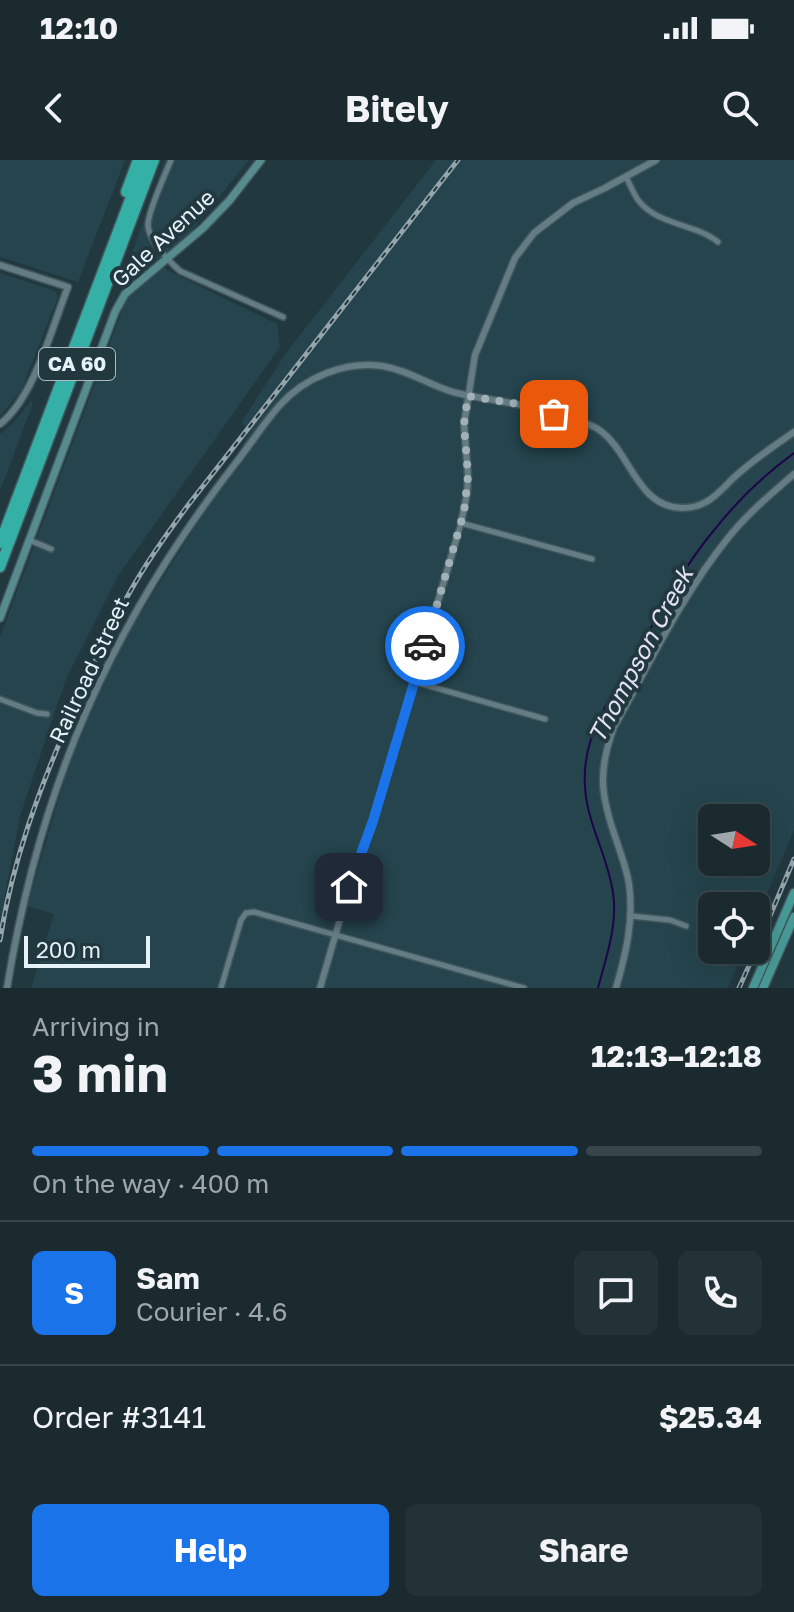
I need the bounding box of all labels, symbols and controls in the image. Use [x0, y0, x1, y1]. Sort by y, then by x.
text: 12:10 [40, 10, 118, 46]
icon: back [32, 86, 76, 130]
icon: search [718, 86, 762, 130]
text: Bitely [345, 87, 449, 130]
street label: Gale Avenue [106, 183, 220, 292]
road number: CA 60 [39, 348, 115, 380]
pin [520, 380, 588, 448]
icon: bag [532, 392, 576, 436]
water label: Thompson Creek [581, 559, 699, 747]
street label: Railroad Street [43, 592, 134, 747]
courier [385, 606, 465, 686]
icon: car [403, 624, 447, 668]
north arrow [698, 804, 770, 876]
map controls [698, 804, 770, 964]
pin [315, 853, 383, 921]
icon: home [327, 865, 371, 909]
button: locate [698, 892, 770, 964]
scale bar [24, 932, 150, 968]
text: 200 m [36, 936, 101, 963]
text: Arriving in [32, 1011, 160, 1042]
text: 12:13–12:18 [591, 1038, 762, 1074]
text: 3 min [32, 1041, 168, 1103]
text: On the way · 400 m [32, 1168, 269, 1199]
button: chat [574, 1251, 658, 1335]
button: phone [678, 1251, 762, 1335]
text: Sam [136, 1260, 200, 1296]
text: S [64, 1275, 84, 1311]
text: Courier · 4.6 [136, 1296, 288, 1327]
text: Order #3141 [32, 1399, 206, 1435]
text: $25.34 [659, 1399, 762, 1435]
button: Help [32, 1504, 389, 1596]
button: Share [405, 1504, 762, 1596]

